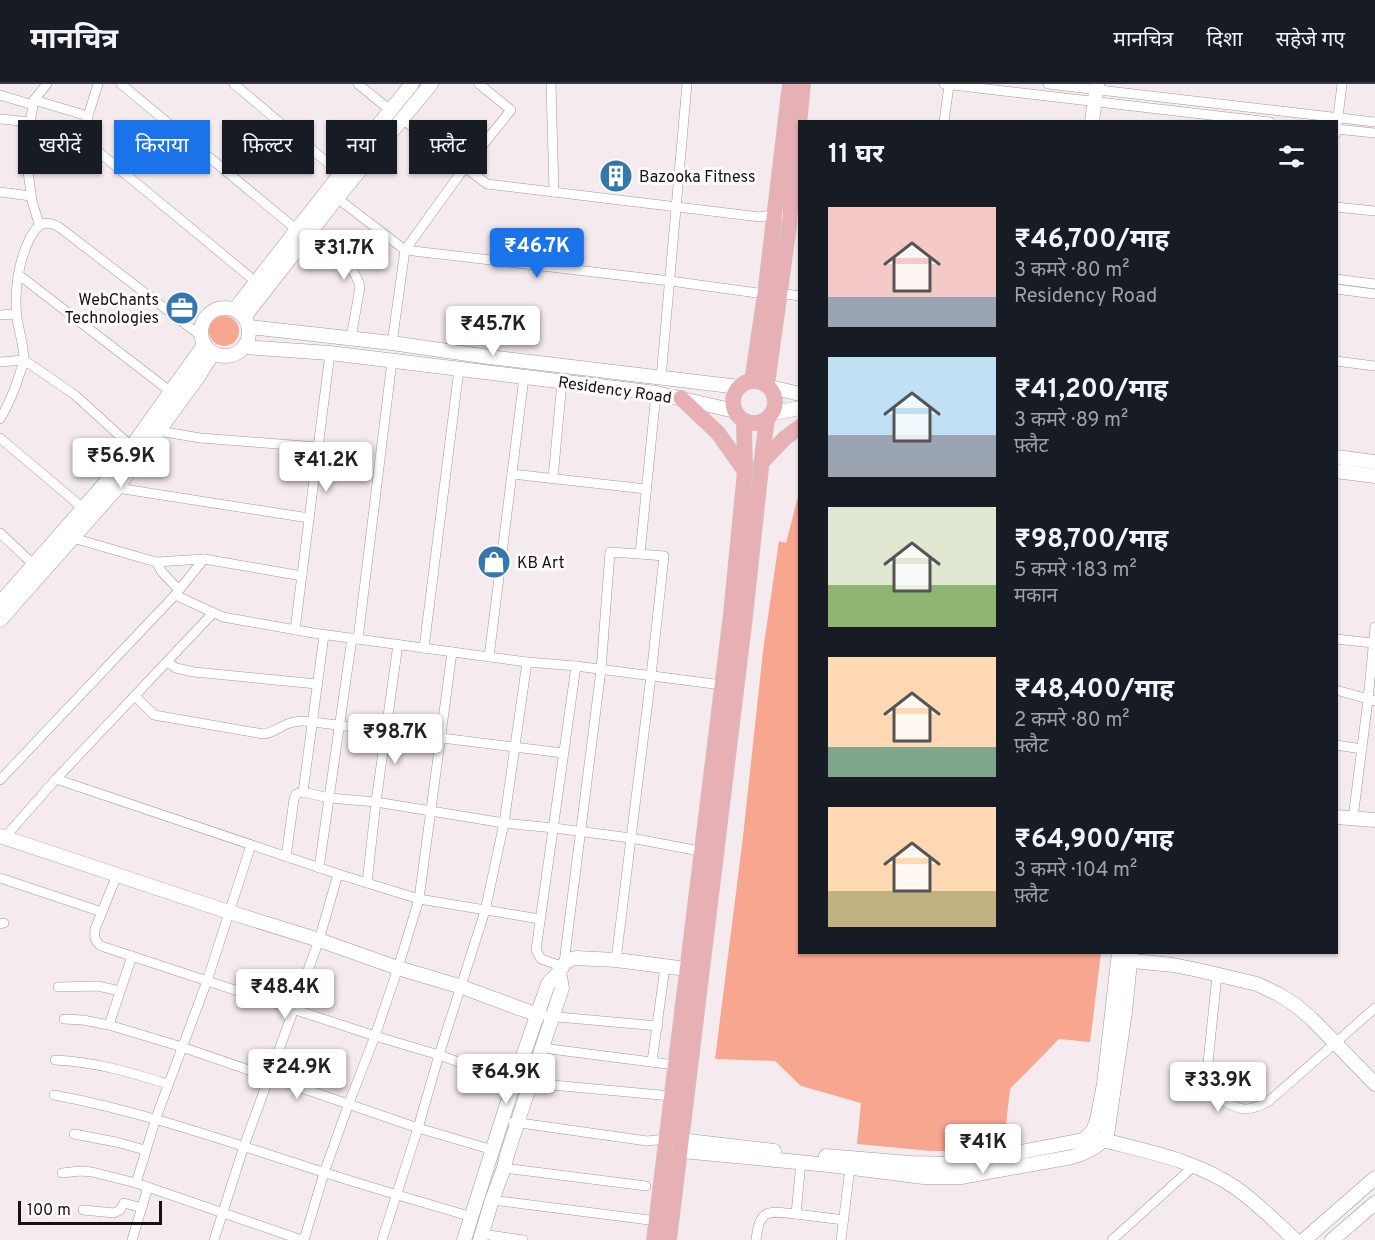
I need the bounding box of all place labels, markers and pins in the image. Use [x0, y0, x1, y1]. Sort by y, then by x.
building icon: Bazooka Fitness [598, 158, 634, 194]
place label: Bazooka Fitness [639, 168, 756, 188]
pin: ₹46.7K [488, 228, 586, 279]
pin: ₹31.7K [295, 230, 393, 281]
office icon: WebChants Technologies [164, 290, 200, 326]
place label: WebChants Technologies [64, 291, 159, 329]
pin: ₹45.7K [444, 306, 542, 357]
pin: ₹56.9K [72, 438, 170, 489]
pin: ₹41.2K [277, 442, 375, 493]
shop icon: KB Art [476, 544, 512, 580]
place label: KB Art [517, 554, 565, 574]
pin: ₹98.7K [346, 714, 444, 765]
pin: ₹48.4K [236, 969, 334, 1020]
pin: ₹24.9K [248, 1049, 346, 1100]
pin: ₹64.9K [457, 1054, 555, 1105]
pin: ₹33.9K [1169, 1062, 1267, 1113]
pin: ₹41K [947, 1124, 1019, 1175]

